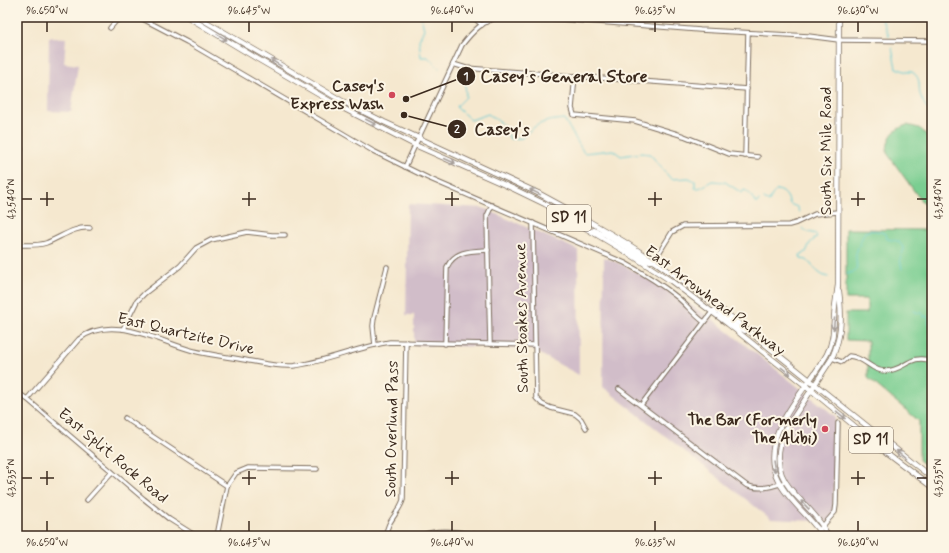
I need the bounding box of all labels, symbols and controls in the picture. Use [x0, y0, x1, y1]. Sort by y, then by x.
text: 96.650°W [26, 4, 68, 18]
text: 96.645°W [228, 4, 270, 18]
text: 96.640°W [431, 4, 473, 18]
text: 96.635°W [635, 4, 675, 18]
text: 96.630°W [838, 4, 878, 18]
one-way arrow [216, 34, 228, 42]
one-way arrow [270, 58, 282, 66]
callout: Casey's General Store [456, 61, 653, 90]
text: Casey's General Store [481, 66, 648, 88]
text: 1 [463, 69, 469, 85]
place label: Casey's Express Wash [290, 76, 385, 115]
street label: South Six Mile Road [816, 87, 837, 215]
marker: Casey's Express Wash [387, 90, 397, 100]
callout: Casey's [447, 115, 538, 144]
one-way arrow [365, 119, 377, 126]
text: Casey's [474, 119, 530, 141]
text: 2 [454, 122, 460, 138]
one-way arrow [444, 158, 456, 165]
text: 43.540°N [5, 178, 19, 219]
text: 43.540°N [932, 178, 946, 219]
one-way arrow [530, 188, 542, 195]
road number: SD 11 [547, 205, 591, 231]
street label: East Arrowhead Parkway [640, 241, 790, 361]
street label: South Stoakes Avenue [510, 243, 534, 393]
street label: East Quartzite Drive [115, 308, 257, 360]
one-way arrow [830, 317, 838, 330]
street label: South Overlund Pass [380, 360, 404, 498]
one-way arrow [781, 367, 792, 376]
street label: East Split Rock Road [53, 404, 173, 508]
place label: The Bar (Formerly The Alibi) [688, 410, 817, 449]
one-way arrow [836, 410, 846, 419]
marker: The Bar (Formerly The Alibi) [820, 424, 830, 434]
road number: SD 11 [849, 427, 893, 453]
one-way arrow [896, 449, 907, 458]
text: 43.535°N [5, 459, 19, 497]
one-way arrow [770, 459, 778, 472]
text: 43.535°N [932, 459, 946, 497]
one-way arrow [800, 500, 810, 510]
text: 96.650°W [26, 536, 68, 550]
text: 96.645°W [228, 536, 270, 550]
text: 96.640°W [431, 536, 473, 550]
text: 96.635°W [635, 536, 675, 550]
text: 96.630°W [838, 536, 878, 550]

